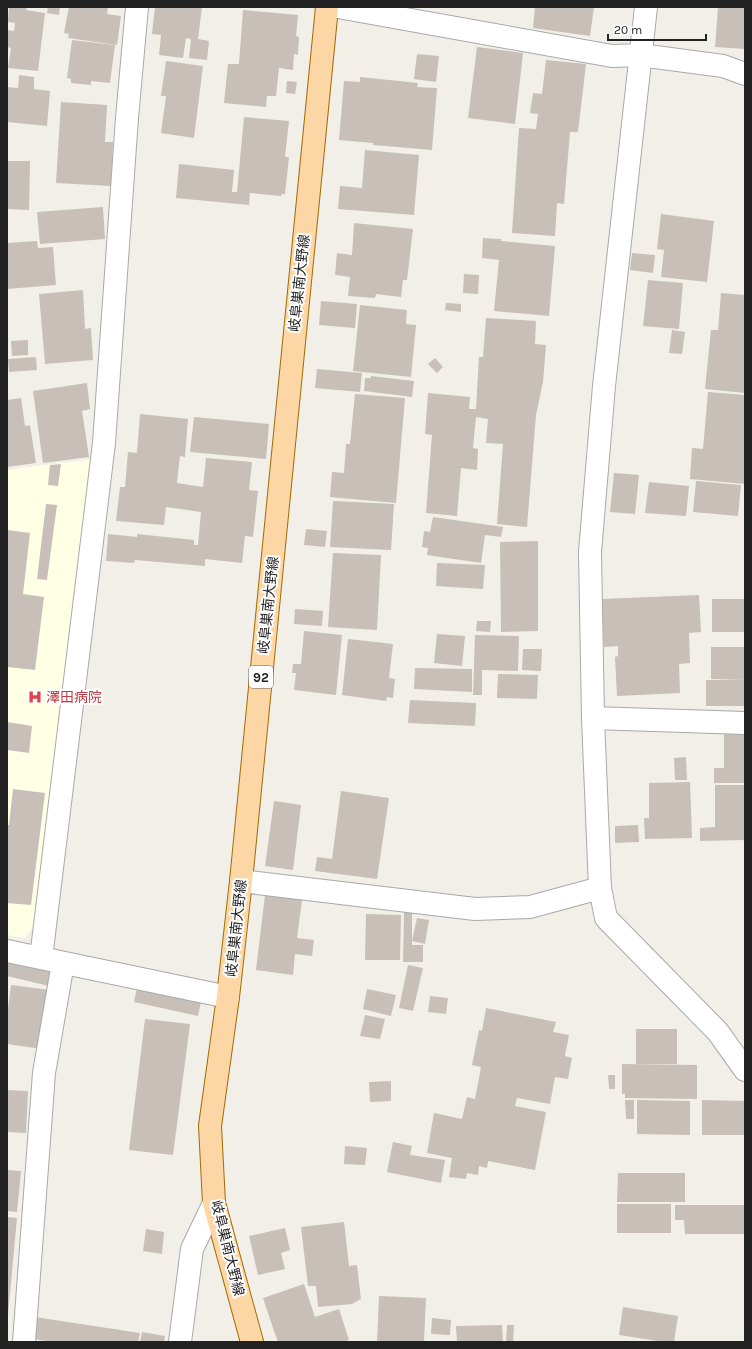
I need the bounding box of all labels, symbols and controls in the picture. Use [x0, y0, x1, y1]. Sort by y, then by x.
scale bar [608, 16, 706, 42]
text: 20 m [614, 23, 642, 37]
street label: 岐阜巣南大野線 [286, 233, 313, 333]
street label: 岐阜巣南大野線 [255, 555, 282, 655]
road number: 92 [249, 666, 273, 688]
hospital icon: 澤田病院 [27, 689, 43, 705]
place label: 澤田病院 [46, 689, 102, 706]
street label: 岐阜巣南大野線 [223, 878, 250, 978]
street label: 岐阜巣南大野線 [207, 1199, 248, 1298]

